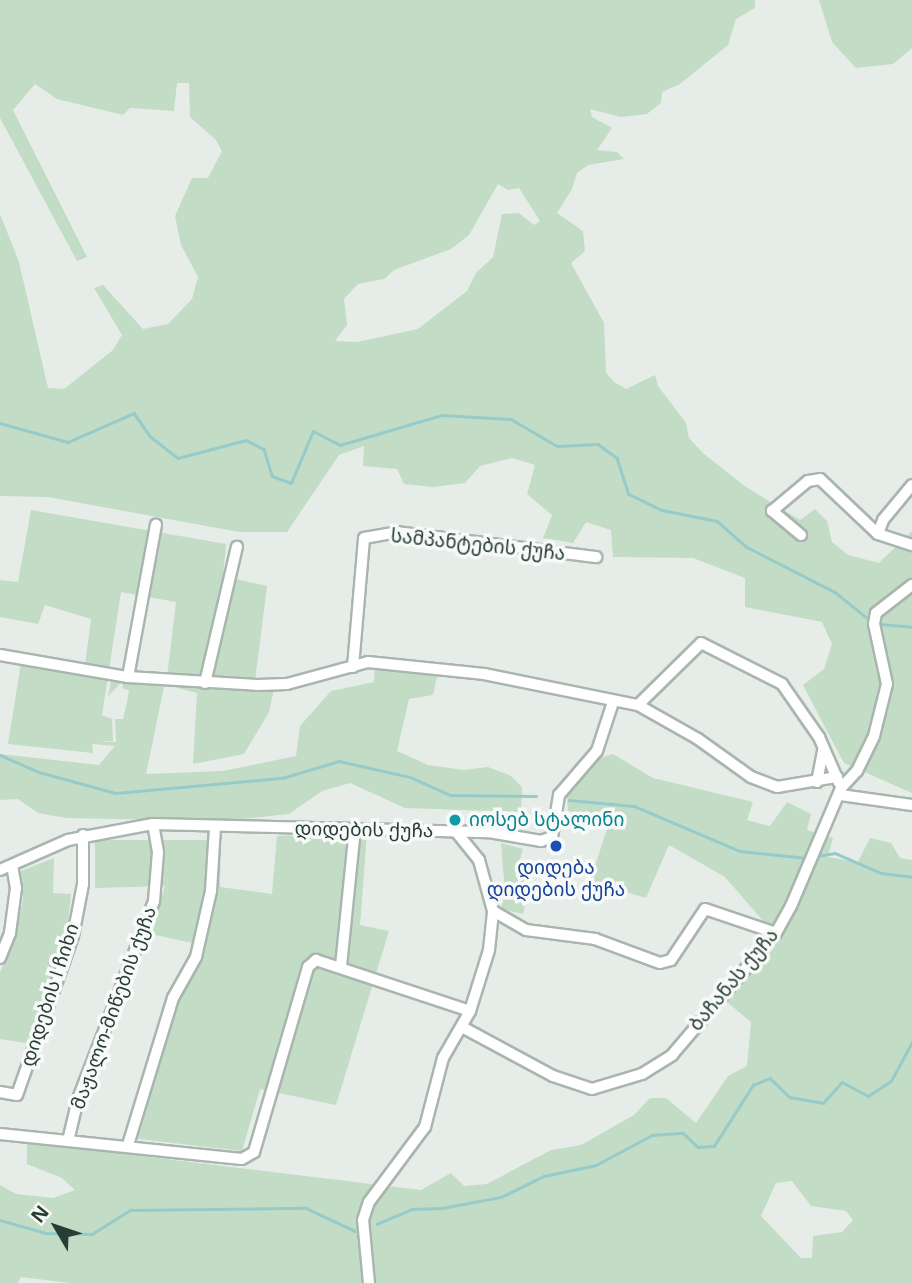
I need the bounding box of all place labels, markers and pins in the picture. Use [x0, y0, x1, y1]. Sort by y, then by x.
place label: იოსებ სტალინი [469, 809, 624, 831]
marker: იოსებ სტალინი [447, 812, 463, 828]
marker: დიდება დიდების ქუჩა [548, 838, 564, 854]
place label: დიდება დიდების ქუჩა [487, 857, 625, 901]

